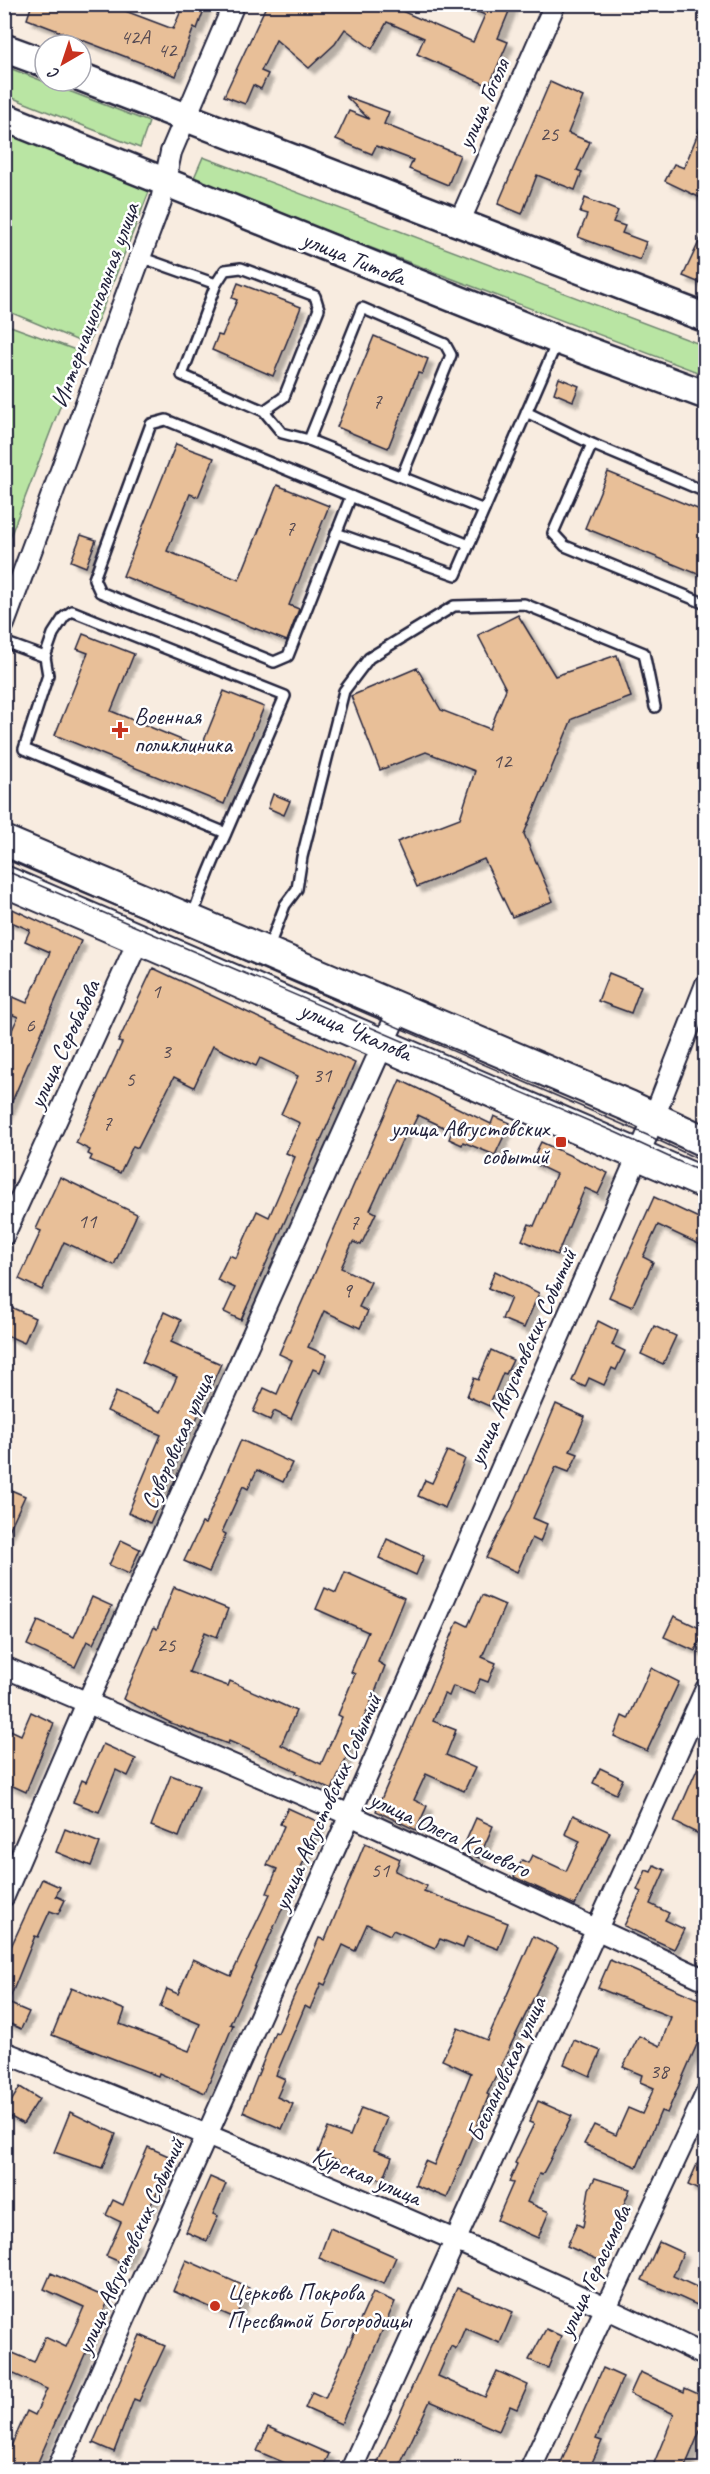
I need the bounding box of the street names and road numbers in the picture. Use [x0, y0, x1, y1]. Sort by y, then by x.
street label: улица Гоголя [449, 52, 517, 156]
street label: Интернациональная улица [44, 197, 147, 412]
street label: улица Титова [296, 223, 412, 293]
street label: улица Серобабова [20, 974, 107, 1115]
street label: улица Чкалова [294, 993, 418, 1069]
street label: улица Августовских Событий [460, 1242, 584, 1472]
street label: Суворовская улица [134, 1367, 221, 1514]
street label: улица Августовских Событий [265, 1687, 389, 1917]
street label: улица Олега Кошевого [363, 1783, 536, 1885]
street label: Беслановская улица [459, 1991, 553, 2146]
street label: улица Августовских Событий [68, 2131, 192, 2361]
street label: Курская улица [308, 2140, 428, 2213]
street label: улица Герасимова [550, 2199, 638, 2344]

